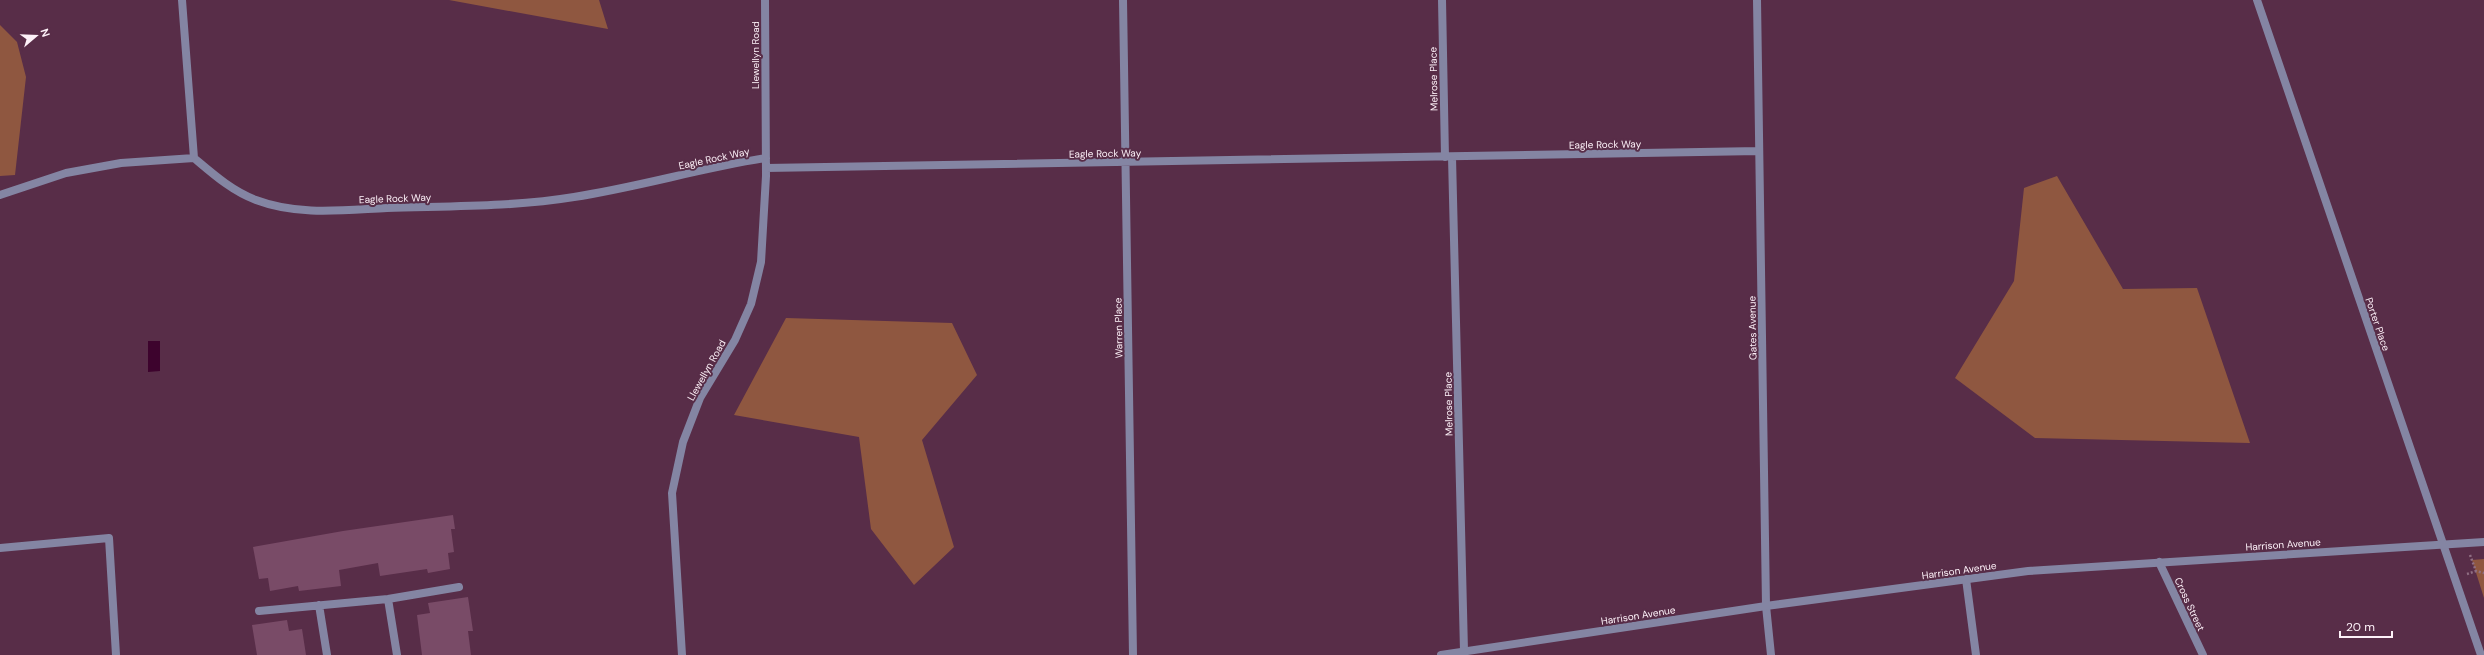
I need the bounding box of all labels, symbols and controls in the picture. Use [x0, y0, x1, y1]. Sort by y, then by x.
north arrow [16, 16, 56, 56]
street label: Llewellyn Road [749, 21, 762, 89]
text: N [38, 27, 53, 39]
street label: Melrose Place [1426, 47, 1441, 111]
street label: Eagle Rock Way [1569, 137, 1642, 152]
street label: Eagle Rock Way [677, 145, 751, 172]
street label: Eagle Rock Way [1069, 146, 1142, 161]
street label: Eagle Rock Way [359, 191, 432, 206]
street label: Gates Avenue [1745, 296, 1760, 360]
street label: Porter Place [2362, 296, 2393, 353]
street label: Warren Place [1111, 297, 1126, 358]
street label: Llewellyn Road [684, 337, 729, 403]
street label: Melrose Place [1441, 372, 1456, 436]
street label: Harrison Avenue [2245, 535, 2321, 554]
street label: Harrison Avenue [1921, 559, 1998, 582]
street label: Cross Street [2171, 575, 2208, 633]
street label: Harrison Avenue [1600, 603, 1677, 628]
scale bar [2340, 613, 2392, 639]
text: 20 m [2346, 619, 2375, 635]

